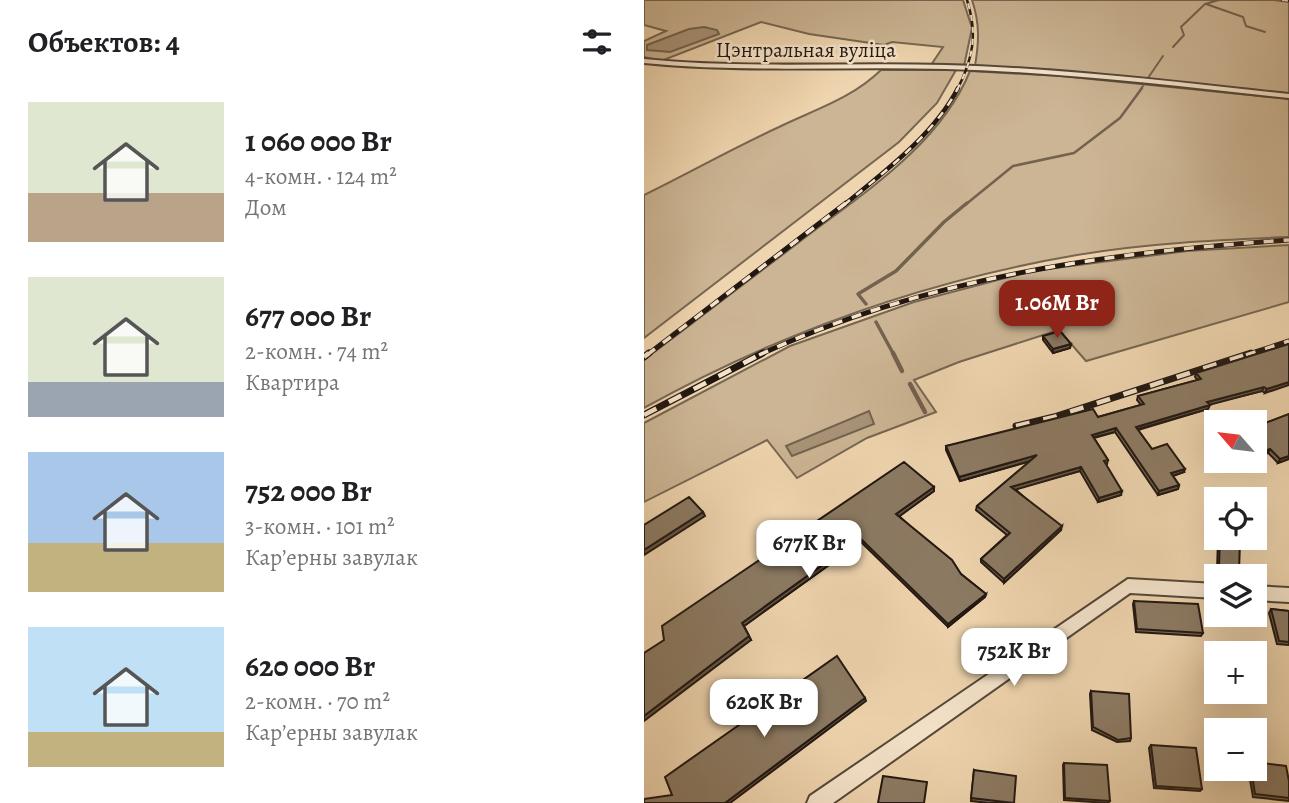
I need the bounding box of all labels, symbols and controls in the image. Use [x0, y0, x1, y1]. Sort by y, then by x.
text: Объектов: 4 [28, 22, 180, 62]
icon: filters [578, 23, 616, 61]
street label: Цэнтральная вуліца [716, 36, 896, 64]
text: 1 060 000 Br [245, 121, 392, 161]
icon: home [84, 130, 168, 214]
text: 4-комн. · 124 m² [245, 161, 397, 192]
text: Дом [245, 192, 287, 223]
pin: 1.06M Br [985, 280, 1129, 340]
text: 1.06M Br [1015, 287, 1099, 318]
text: 677 000 Br [245, 296, 371, 336]
icon: home [84, 305, 168, 389]
text: 2-комн. · 74 m² [245, 336, 388, 367]
text: Квартира [245, 367, 340, 398]
north arrow [1204, 410, 1267, 472]
map controls [1204, 410, 1267, 781]
text: 752 000 Br [245, 471, 372, 511]
icon: home [84, 480, 168, 564]
button: locate [1204, 487, 1267, 550]
text: 3-комн. · 101 m² [245, 511, 395, 542]
pin: 677K Br [744, 520, 874, 580]
text: 677K Br [772, 527, 846, 558]
text: Карʼерны завулак [245, 542, 418, 573]
button: layers [1204, 564, 1267, 627]
pin: 752K Br [949, 628, 1079, 688]
text: 752K Br [977, 635, 1051, 666]
button: + [1204, 641, 1267, 704]
text: 620 000 Br [245, 646, 375, 686]
icon: home [84, 655, 168, 739]
pin: 620K Br [699, 680, 829, 739]
text: 2-комн. · 70 m² [245, 686, 390, 717]
text: 620K Br [726, 686, 802, 717]
text: Карʼерны завулак [245, 717, 418, 748]
button: − [1204, 718, 1267, 781]

